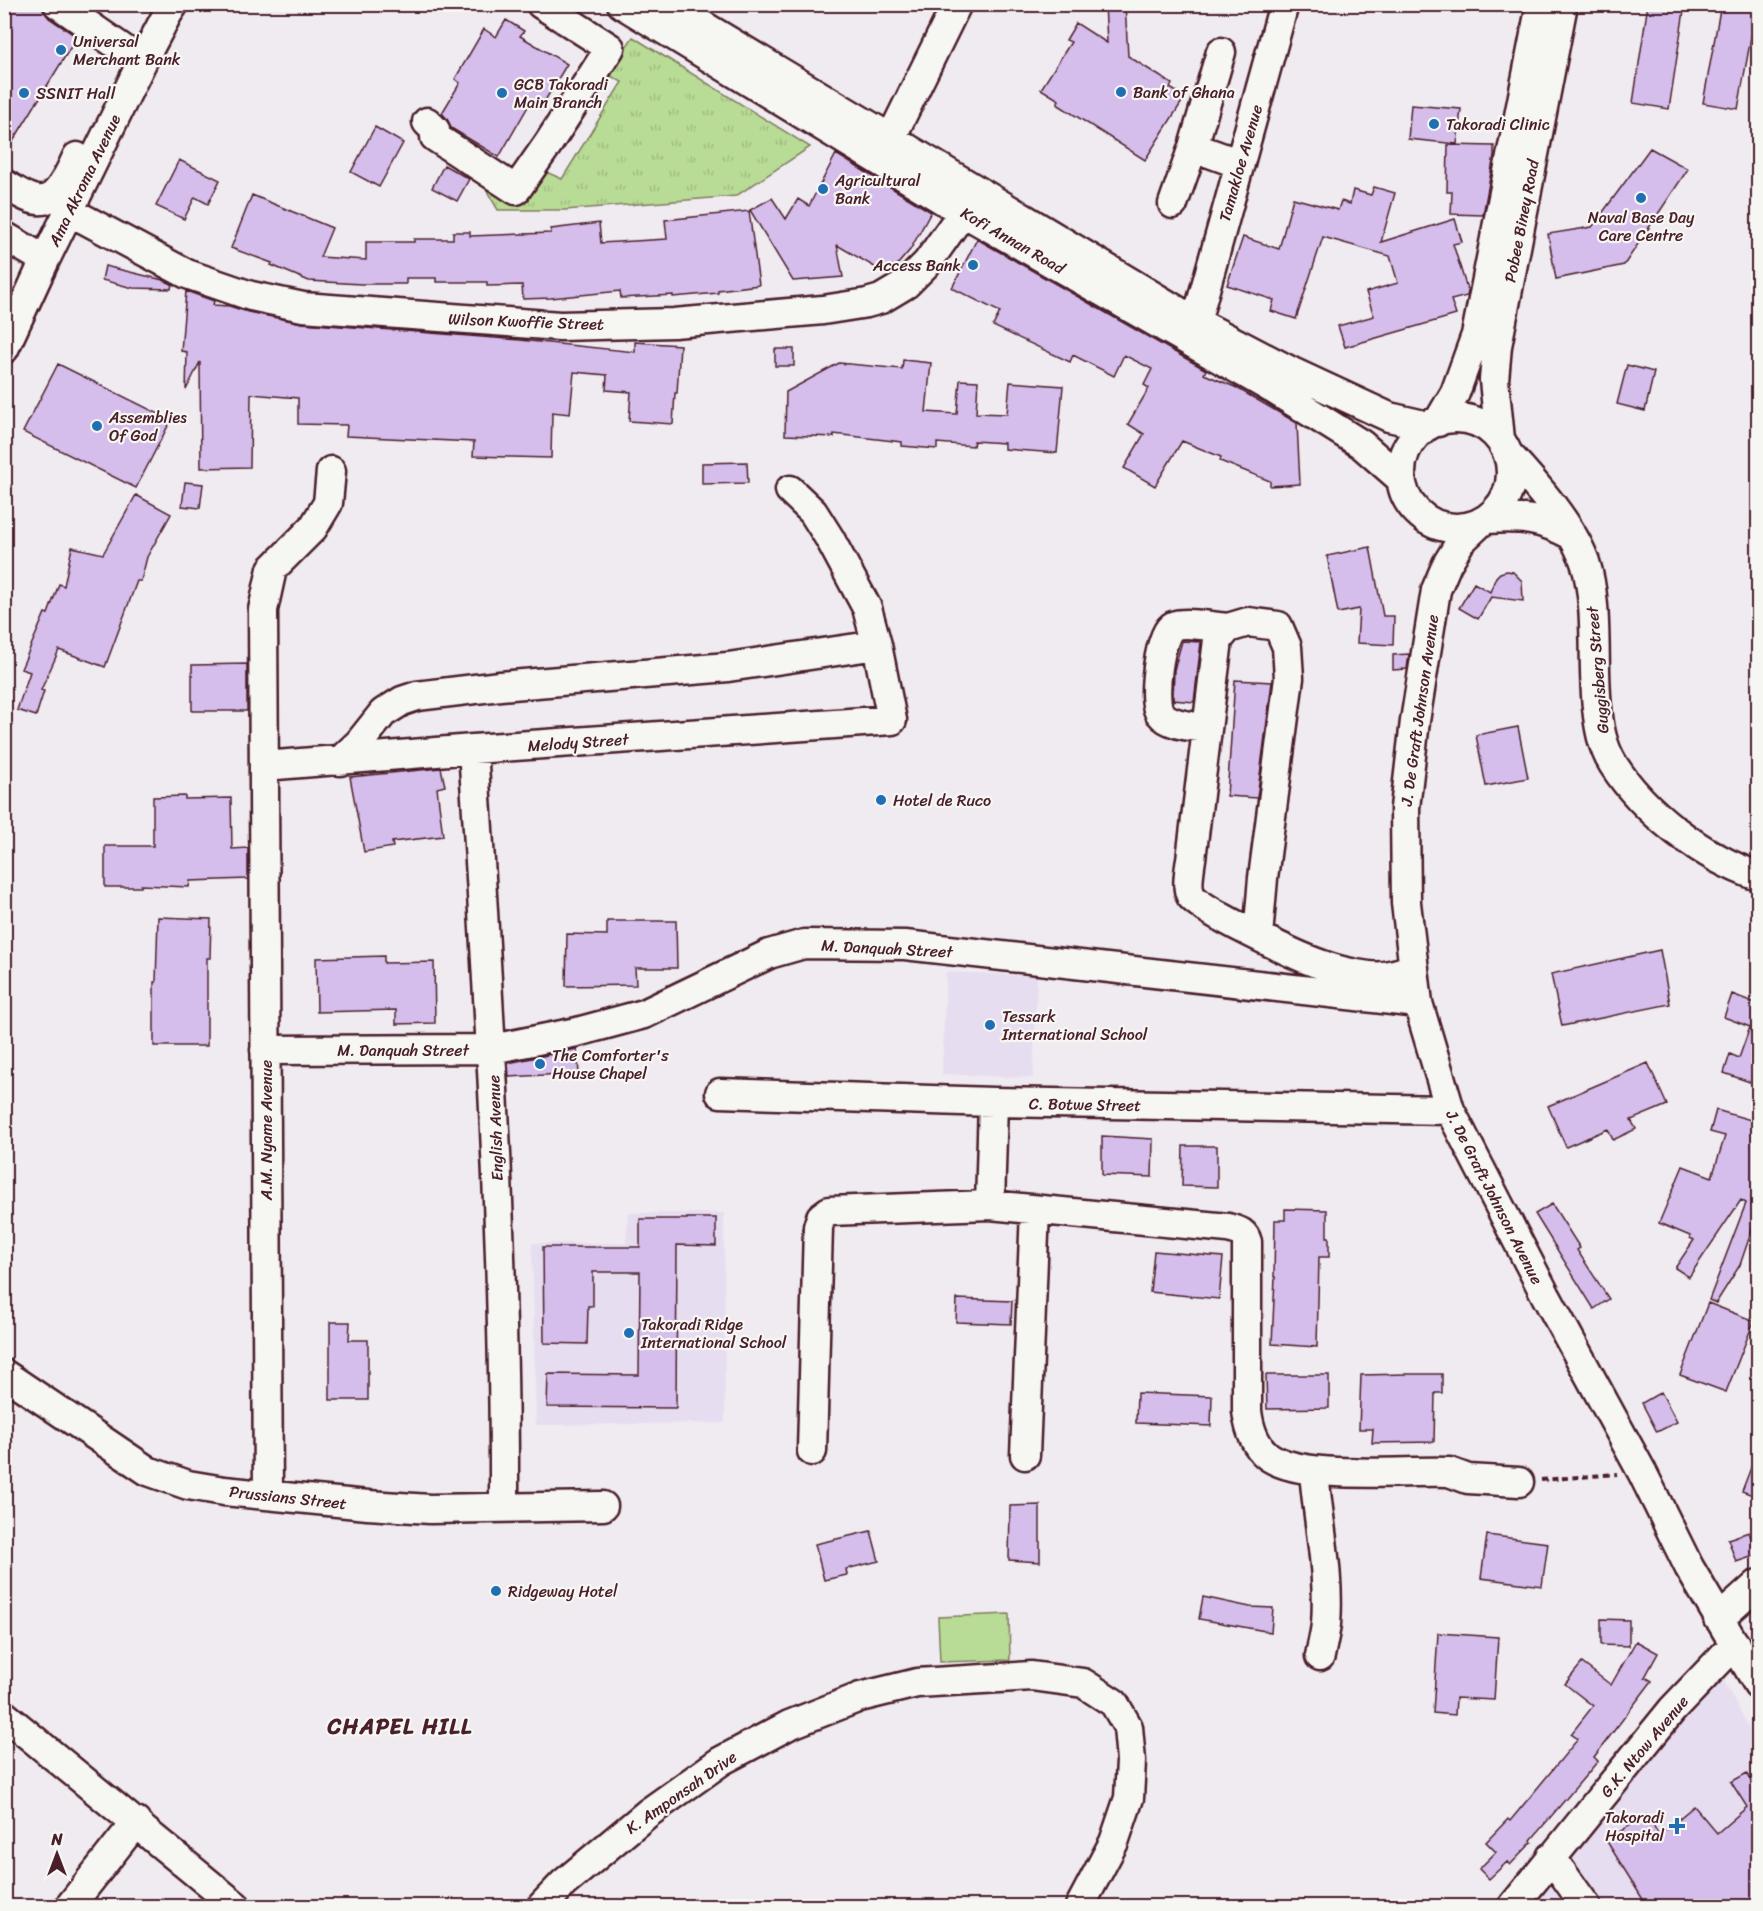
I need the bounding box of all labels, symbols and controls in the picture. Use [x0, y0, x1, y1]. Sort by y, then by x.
place label: Universal Merchant Bank [73, 27, 181, 74]
marker: Universal Merchant Bank [54, 43, 68, 57]
place label: GCB Takoradi Main Branch [514, 70, 609, 117]
place label: Bank of Ghana [1133, 78, 1235, 107]
place label: SSNIT Hall [36, 79, 116, 108]
marker: Bank of Ghana [1114, 85, 1128, 99]
marker: SSNIT Hall [17, 86, 31, 100]
marker: GCB Takoradi Main Branch [495, 86, 509, 100]
street label: Tamakloe Avenue [1210, 101, 1271, 225]
street label: Ama Akroma Avenue [39, 109, 129, 252]
place label: Takoradi Clinic [1446, 110, 1550, 139]
marker: Takoradi Clinic [1427, 117, 1441, 131]
street label: Pobee Biney Road [1495, 156, 1548, 285]
place label: Agricultural Bank [834, 166, 921, 213]
marker: Agricultural Bank [816, 182, 830, 196]
marker: Naval Base Day Care Centre [1634, 191, 1648, 205]
street label: Kofi Annan Road [955, 199, 1072, 283]
place label: Naval Base Day Care Centre [1588, 203, 1695, 250]
place label: Access Bank [872, 251, 961, 280]
marker: Access Bank [966, 258, 980, 272]
street label: Wilson Kwoffie Street [448, 304, 604, 339]
place label: Assemblies Of God [108, 403, 187, 450]
marker: Assemblies Of God [90, 419, 104, 433]
street label: Guggisberg Street [1577, 605, 1617, 735]
street label: J. De Graft Johnson Avenue [1392, 612, 1447, 809]
street label: Melody Street [527, 724, 630, 760]
place label: Hotel de Ruco [893, 786, 991, 815]
marker: Hotel de Ruco [874, 793, 888, 807]
street label: M. Danquah Street [820, 931, 954, 966]
place label: Tessark International School [1001, 1002, 1148, 1049]
marker: Tessark International School [983, 1018, 997, 1032]
street label: M. Danquah Street [337, 1036, 469, 1065]
place label: The Comforter's House Chapel [552, 1041, 669, 1088]
marker: The Comforter's House Chapel [533, 1057, 547, 1071]
street label: A.M. Nyame Avenue [252, 1060, 281, 1201]
street label: English Avenue [479, 1074, 512, 1181]
street label: C. Botwe Street [1029, 1089, 1141, 1120]
street label: J. De Graft Johnson Avenue [1437, 1104, 1551, 1290]
place label: Takoradi Ridge International School [640, 1310, 787, 1357]
marker: Takoradi Ridge International School [622, 1326, 636, 1340]
street label: Prussians Street [228, 1477, 348, 1518]
place label: Ridgeway Hotel [508, 1577, 618, 1606]
marker: Ridgeway Hotel [489, 1584, 503, 1598]
street label: G.K. Ntow Avenue [1593, 1688, 1696, 1804]
district label: CHAPEL HILL [326, 1707, 473, 1746]
street label: K. Amponsah Drive [619, 1743, 743, 1842]
place label: Takoradi Hospital [1604, 1803, 1665, 1850]
marker: Takoradi Hospital [1668, 1817, 1686, 1835]
north arrow [27, 1824, 87, 1884]
text: N [50, 1825, 63, 1854]

